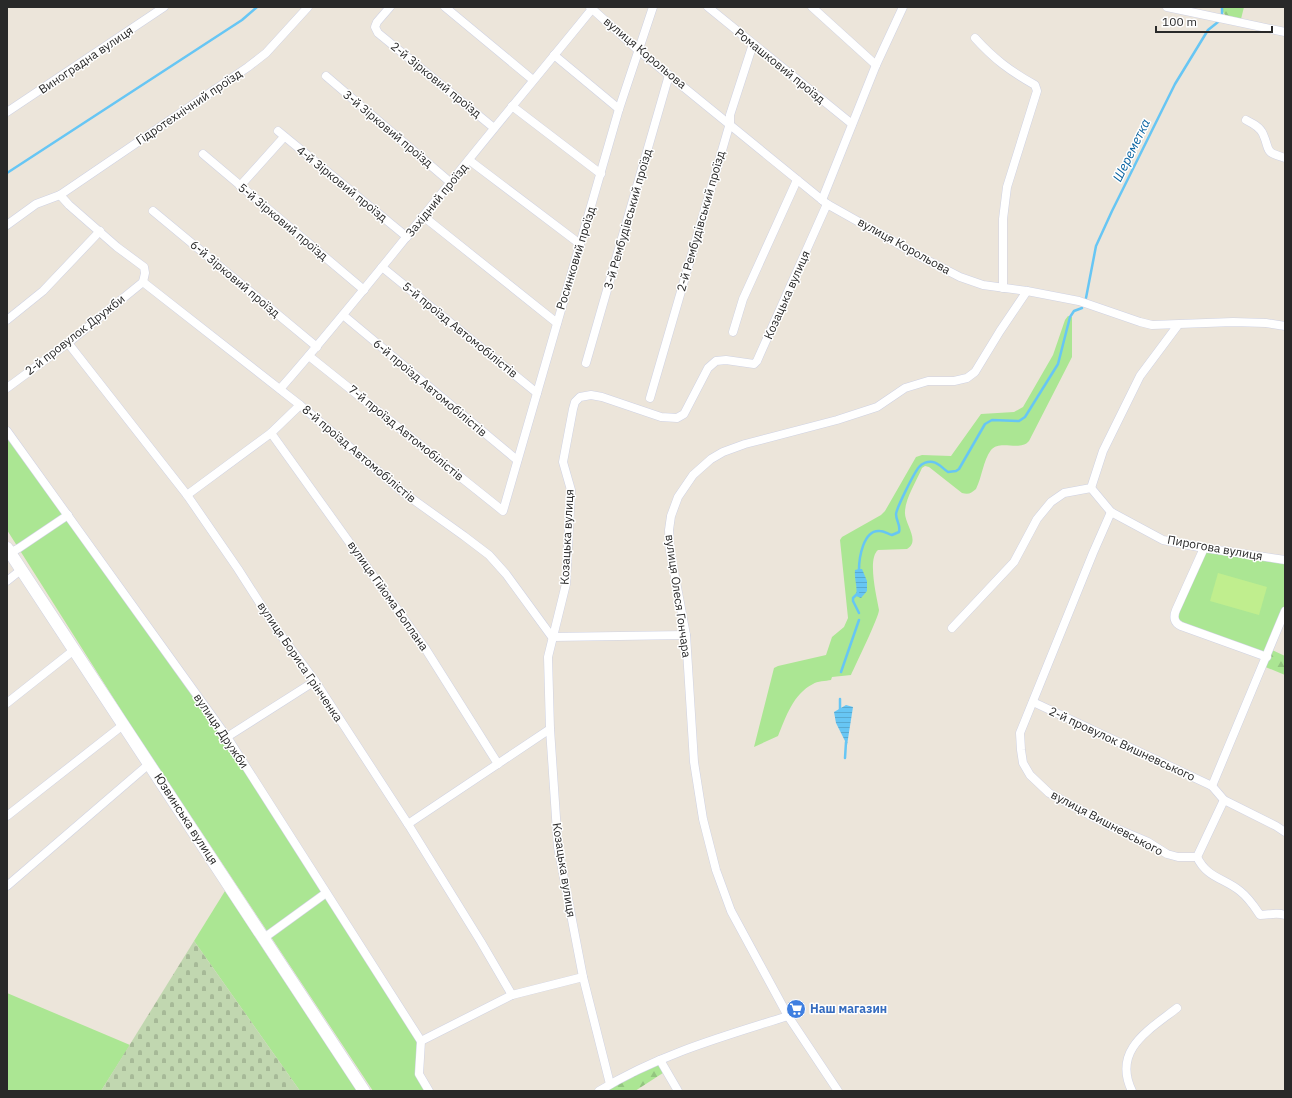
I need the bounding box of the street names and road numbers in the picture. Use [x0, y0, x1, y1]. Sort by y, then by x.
street label: вулиця Корольова [601, 14, 690, 92]
street label: Виноградна вулиця [36, 22, 136, 97]
street label: Ромашковий проїзд [732, 25, 828, 107]
street label: 2-й Зірковий проїзд [388, 38, 485, 121]
street label: Гідротехнічний проїзд [133, 66, 245, 148]
street label: 3-й Зірковий проїзд [340, 87, 436, 171]
street label: 4-й Зірковий проїзд [294, 142, 391, 225]
street label: 3-й Рембудівський проїзд [600, 147, 655, 291]
street label: 2-й Рембудівський проїзд [673, 149, 728, 293]
street label: Західний проїзд [402, 160, 471, 240]
street label: 5-й Зірковий проїзд [235, 180, 331, 264]
street label: Росинковий проїзд [553, 204, 598, 311]
street label: вулиця Корольова [855, 214, 954, 277]
street label: 6-й Зірковий проїзд [187, 237, 283, 321]
street label: Козацька вулиця [760, 248, 813, 342]
street label: 5-й проїзд Автомобілістів [400, 278, 521, 381]
street label: 2-й провулок Дружби [22, 291, 128, 378]
street label: 6-й проїзд Автомобілістів [370, 336, 490, 440]
street label: 7-й проїзд Автомобілістів [346, 381, 467, 484]
street label: 8-й проїзд Автомобілістів [299, 402, 419, 506]
street label: Козацька вулиця [557, 489, 576, 585]
street label: Пирогова вулиця [1166, 532, 1264, 563]
street label: вулиця Олеся Гончара [662, 533, 695, 659]
street label: вулиця Гійома Боплана [345, 538, 432, 654]
street label: вулиця Бориса Грінченка [255, 599, 347, 725]
street label: вулиця Дружби [191, 690, 252, 771]
street label: 2-й провулок Вишневського [1047, 703, 1198, 784]
street label: Юзвинська вулиця [151, 770, 222, 867]
street label: вулиця Вишневського [1049, 787, 1166, 859]
street label: Козацька вулиця [550, 822, 579, 918]

